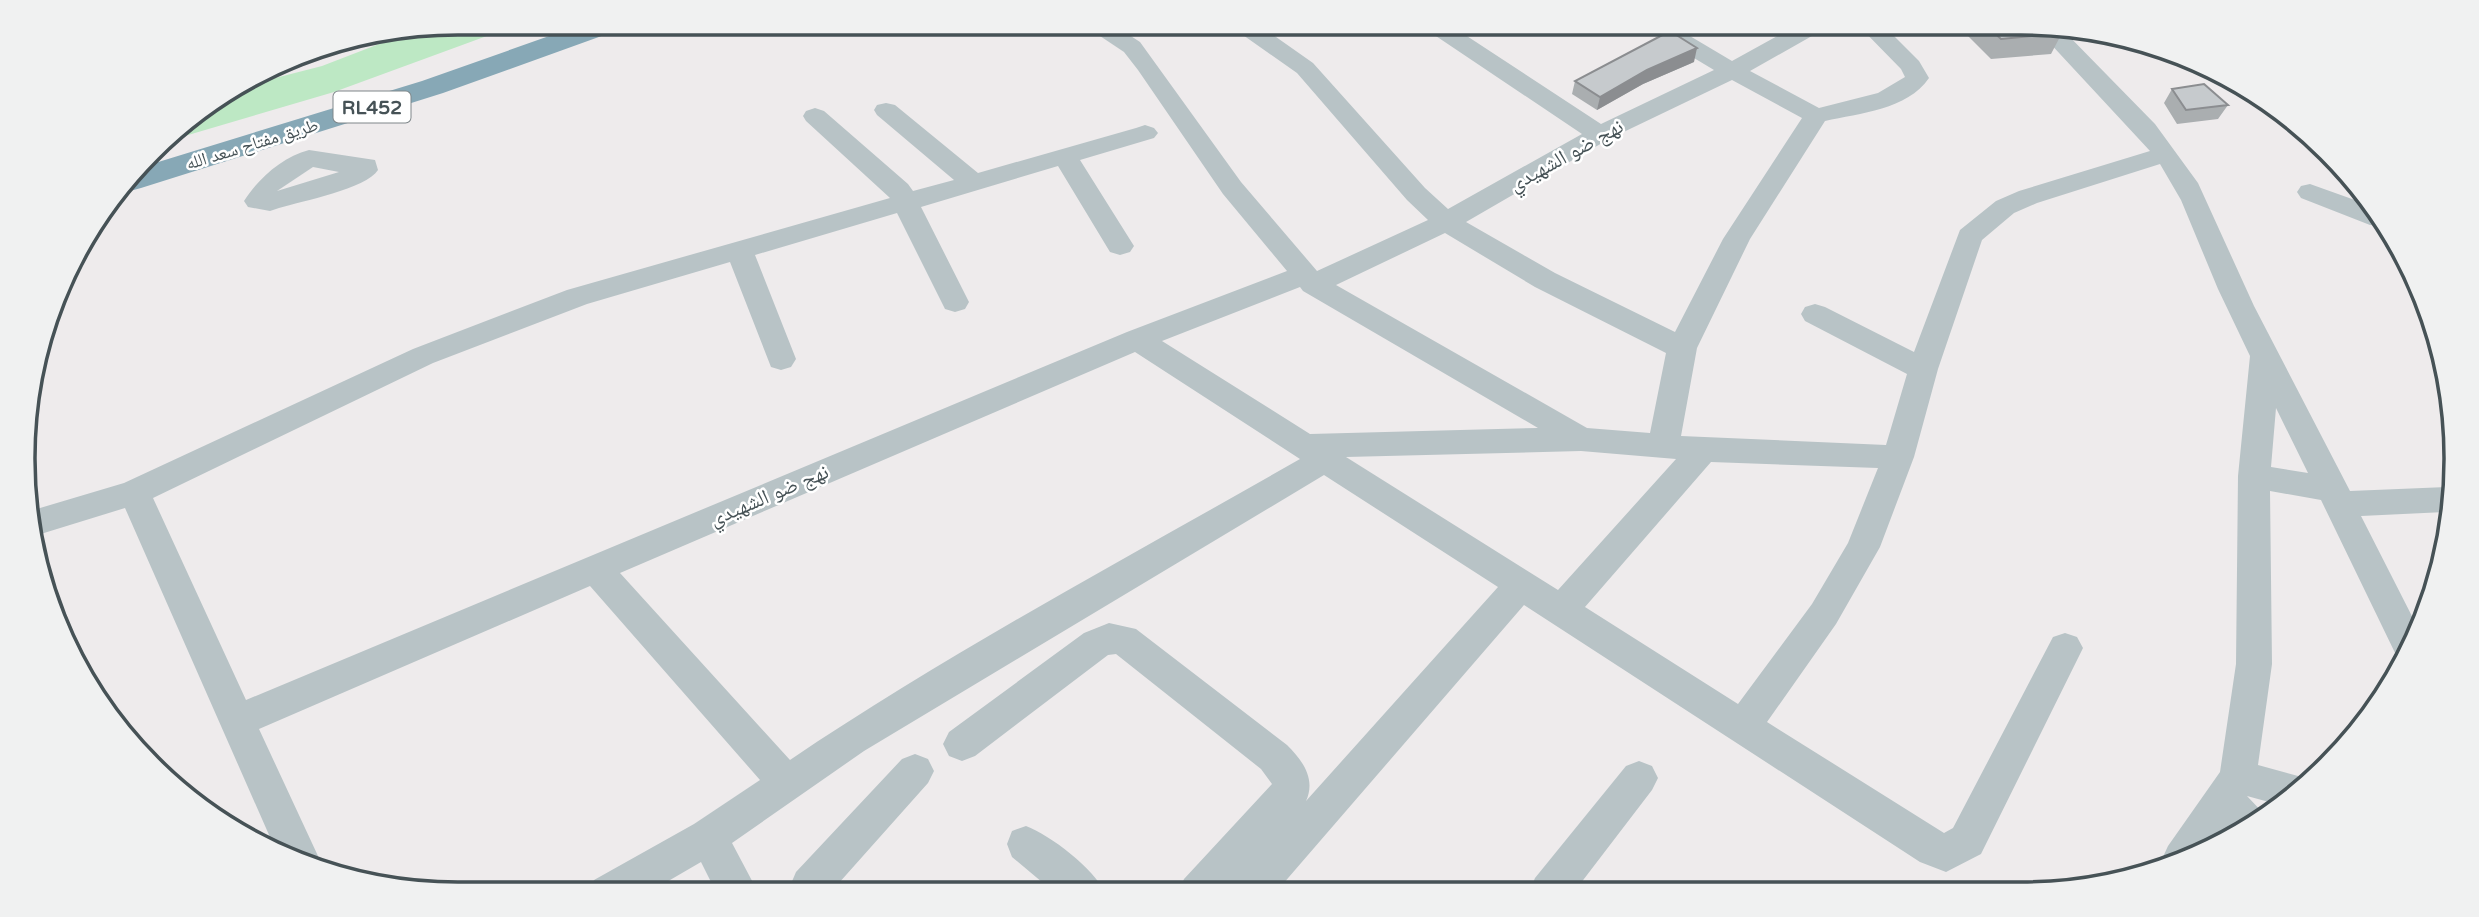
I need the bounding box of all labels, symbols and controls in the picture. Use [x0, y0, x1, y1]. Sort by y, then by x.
road number: RL452 [334, 92, 410, 122]
street label: طريق مفتاح سعد الله [183, 113, 321, 176]
street label: نهج ضو الشهيدي [1505, 114, 1629, 200]
street label: نهج ضو الشهيدي [706, 459, 834, 535]

